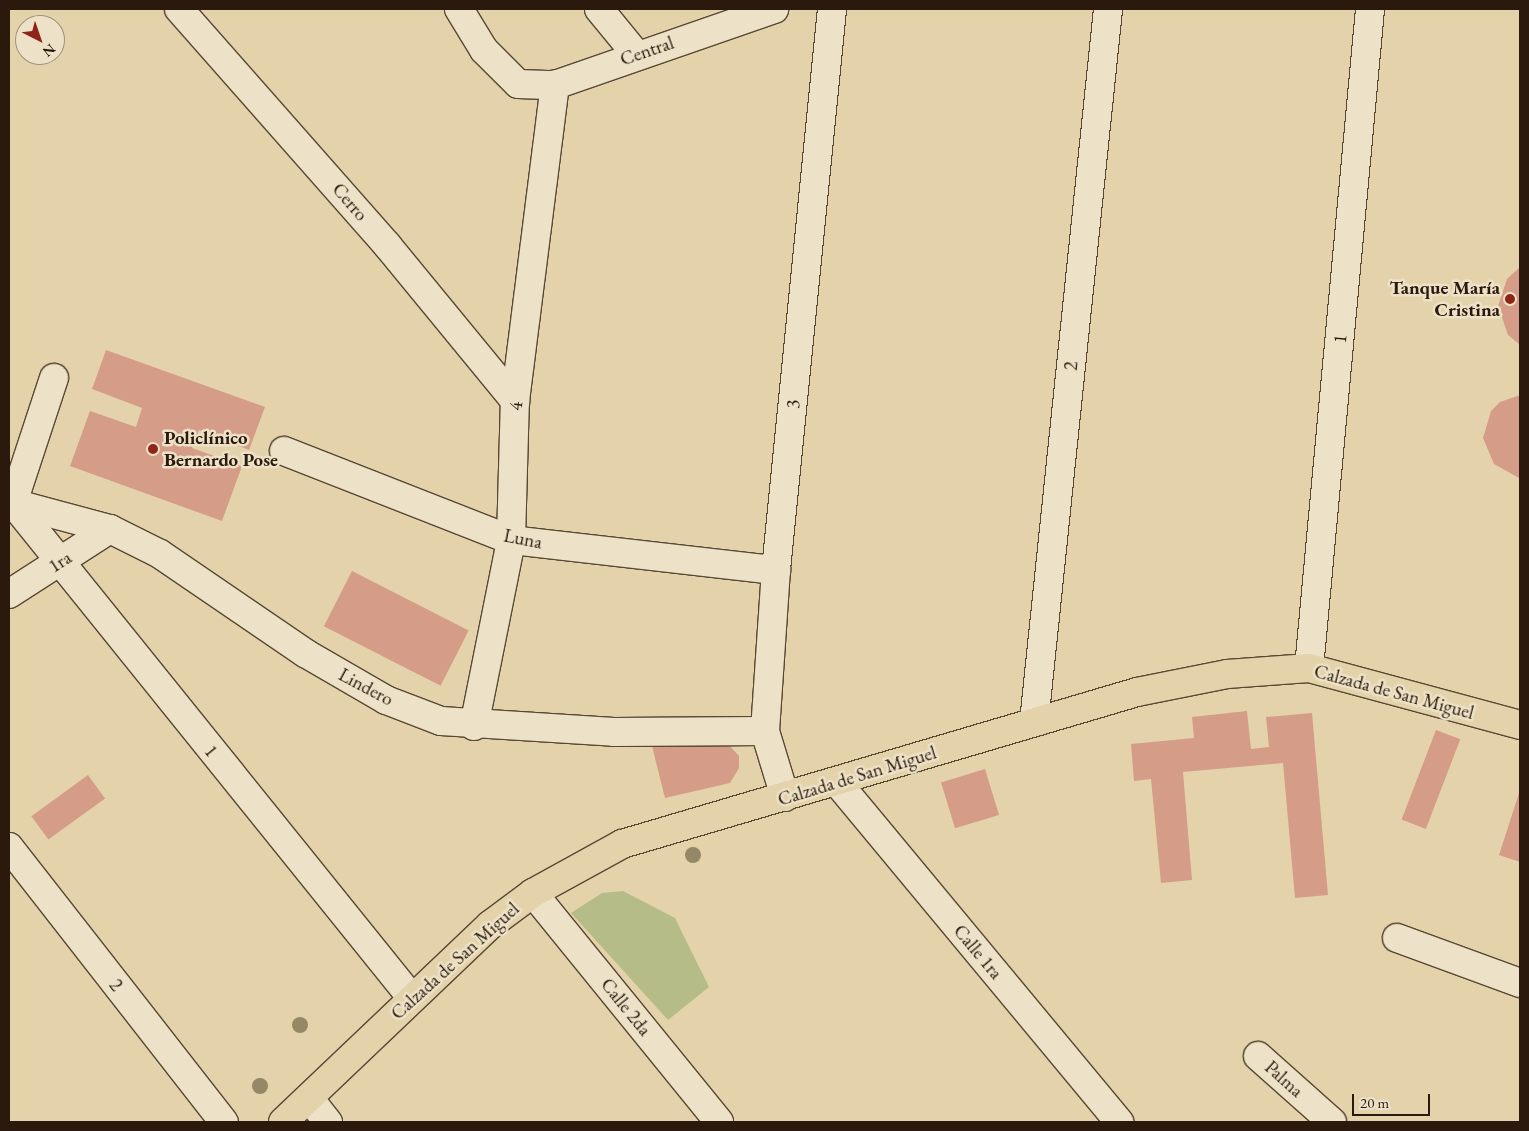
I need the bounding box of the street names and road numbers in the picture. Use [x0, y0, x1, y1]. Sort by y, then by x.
street label: Central [617, 31, 677, 71]
street label: Cerro [327, 178, 373, 226]
street label: 1 [1328, 333, 1352, 345]
street label: 2 [1059, 360, 1083, 372]
street label: 3 [781, 398, 805, 410]
street label: 4 [504, 400, 528, 412]
street label: Luna [502, 524, 544, 554]
street label: 1ra [44, 546, 76, 578]
street label: Calzada de San Miguel [1312, 660, 1476, 724]
street label: Lindero [335, 663, 397, 711]
street label: 1 [199, 740, 223, 762]
street label: Calzada de San Miguel [775, 741, 939, 811]
street label: Calzada de San Miguel [386, 898, 524, 1024]
street label: Calle 1ra [949, 920, 1007, 984]
street label: 2 [104, 974, 128, 996]
street label: Calle 2da [596, 974, 656, 1040]
street label: Palma [1260, 1056, 1308, 1102]

